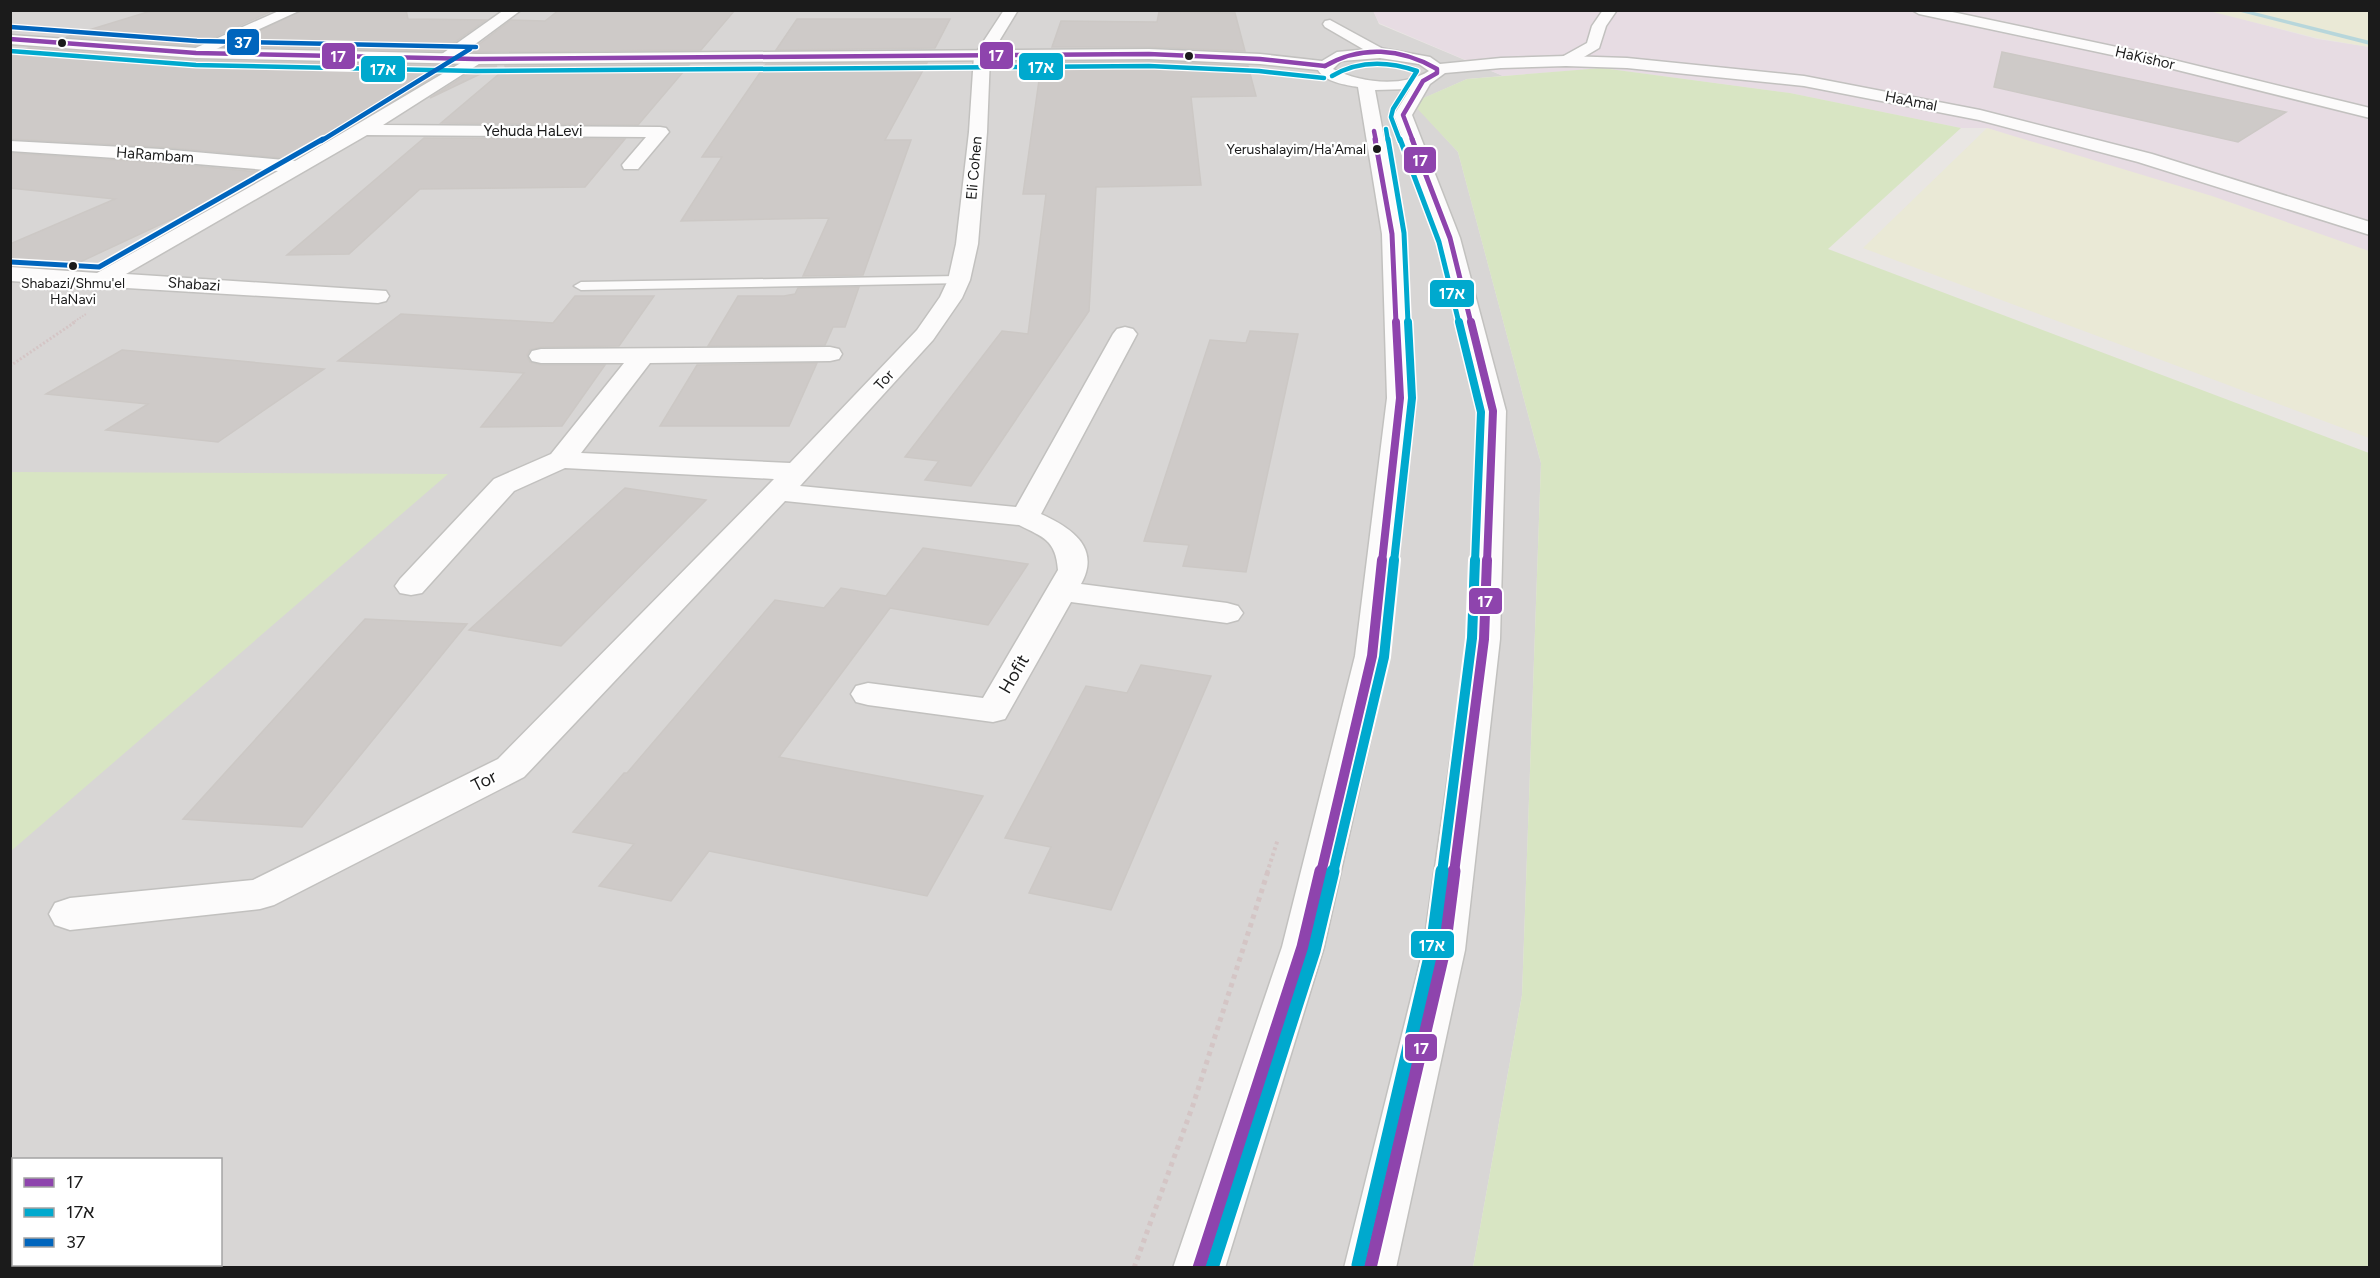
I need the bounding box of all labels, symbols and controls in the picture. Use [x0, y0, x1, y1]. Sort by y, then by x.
line badge: 37 [226, 28, 260, 56]
text: 37 [234, 33, 252, 52]
unlabelled marker [56, 37, 68, 49]
line badge: 17 [979, 41, 1014, 70]
line badge: 17 [321, 42, 356, 70]
street label: HaKishor [2113, 42, 2177, 74]
text: 17 [988, 46, 1004, 65]
text: 17 [330, 47, 346, 66]
unlabelled marker [1183, 50, 1195, 62]
line badge: 17א [1018, 52, 1064, 81]
line badge: 17א [360, 55, 406, 83]
text: 17א [1028, 58, 1054, 77]
text: 17א [370, 60, 396, 79]
street label: HaAmal [1883, 87, 1939, 115]
street label: Yehuda HaLevi [483, 122, 583, 140]
street label: Eli Cohen [962, 135, 986, 201]
place label: Yerushalayim/Ha'Amal [1227, 141, 1366, 158]
street label: HaRambam [115, 143, 195, 167]
marker: Yerushalayim/Ha'Amal [1371, 143, 1383, 155]
line badge: 17 [1403, 146, 1437, 174]
text: 17 [1412, 151, 1428, 170]
marker: Shabazi/Shmu'el HaNavi [67, 260, 79, 272]
street label: Shabazi [167, 273, 221, 295]
place label: Shabazi/Shmu'el HaNavi [21, 275, 125, 308]
line badge: 17א [1429, 279, 1475, 308]
text: 17א [1439, 284, 1465, 303]
street label: Tor [870, 366, 898, 394]
line badge: 17 [1468, 587, 1503, 615]
text: 17 [1477, 592, 1493, 611]
street label: Hofit [994, 650, 1034, 698]
street label: Tor [468, 765, 500, 797]
line badge: 17א [1410, 930, 1455, 959]
text: 17א [1419, 936, 1445, 955]
line badge: 17 [1404, 1033, 1438, 1062]
text: 17 [1413, 1039, 1429, 1058]
legend [12, 1158, 222, 1266]
text: 17 [66, 1171, 83, 1193]
text: 17א [66, 1201, 95, 1223]
text: 37 [66, 1231, 86, 1253]

